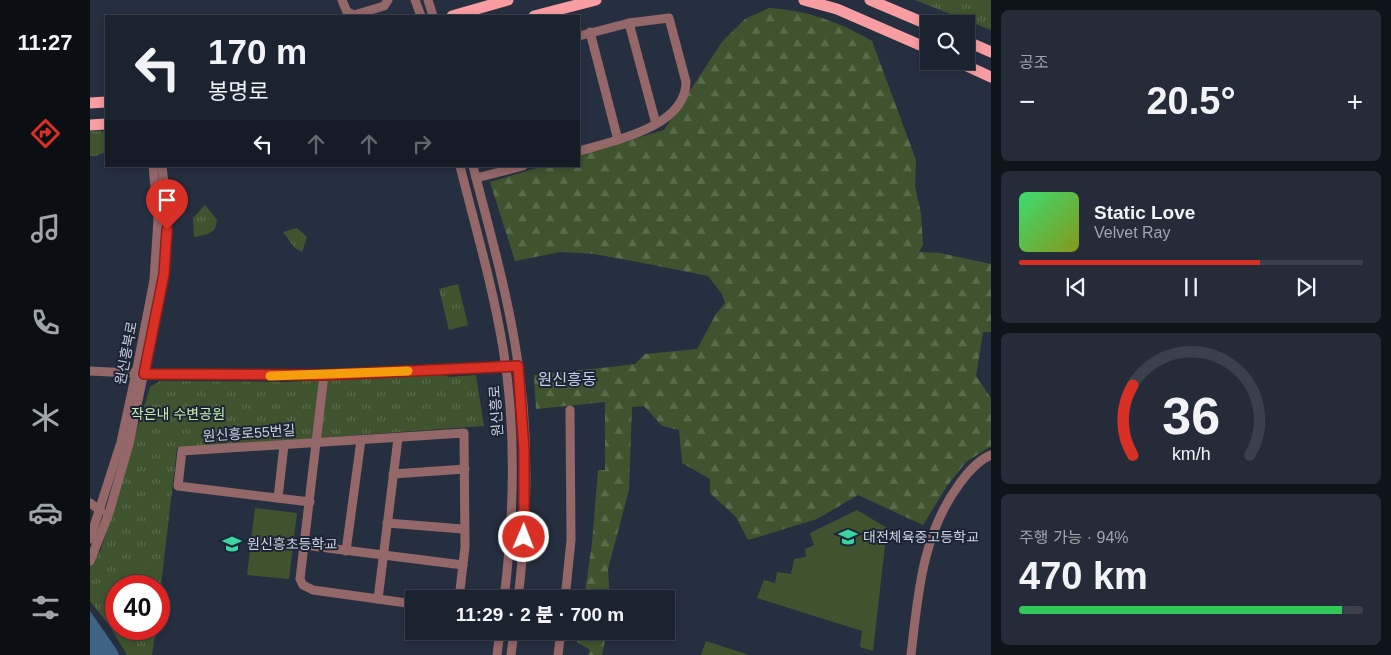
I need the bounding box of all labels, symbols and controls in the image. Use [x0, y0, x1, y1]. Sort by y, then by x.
map controls [920, 15, 975, 70]
button: search [920, 15, 975, 70]
text: 11:27 [17, 30, 73, 55]
text: 170 m [208, 32, 307, 71]
icon: left [125, 35, 190, 100]
text: 공조 [1019, 54, 1048, 71]
text: 봉명로 [208, 79, 269, 104]
text: 20.5° [1146, 80, 1236, 122]
text: − [1019, 86, 1035, 117]
text: + [1347, 86, 1363, 117]
icon: directions [28, 116, 63, 151]
icon: left [249, 130, 277, 158]
icon: ahead [302, 130, 330, 158]
icon: ahead [355, 130, 383, 158]
icon: right [408, 130, 436, 158]
pin [146, 179, 188, 230]
icon: arrive [153, 186, 181, 214]
text: Static Love [1094, 202, 1195, 223]
icon: music [28, 211, 63, 246]
text: Velvet Ray [1094, 224, 1170, 241]
icon: previous [1062, 273, 1090, 301]
icon: pause [1177, 273, 1205, 301]
icon: next [1292, 273, 1320, 301]
icon: phone [28, 305, 63, 340]
street label: 원신흥북로 [112, 320, 140, 386]
district label: 원신흥동 [538, 371, 597, 388]
street label: 원신흥로 [486, 385, 506, 437]
text: 36 [1162, 387, 1220, 445]
icon: climate [28, 400, 63, 435]
park label: 작은내 수변공원 [131, 406, 225, 422]
street label: 원신흥로55번길 [202, 422, 296, 444]
text: km/h [1172, 444, 1210, 464]
icon: car [28, 495, 63, 530]
position arrow [497, 510, 549, 562]
school or university icon: 대전체육중고등학교 [837, 526, 859, 548]
place label: 대전체육중고등학교 [863, 529, 979, 545]
text: 주행 가능 · 94% [1019, 529, 1129, 546]
school or university icon: 원신흥초등학교 [221, 533, 243, 555]
place label: 원신흥초등학교 [247, 536, 337, 552]
text: 470 km [1019, 555, 1148, 597]
speed limit sign: 40 [105, 575, 170, 640]
icon: filters [28, 590, 63, 625]
text: 11:29 · 2 분 · 700 m [456, 604, 624, 625]

